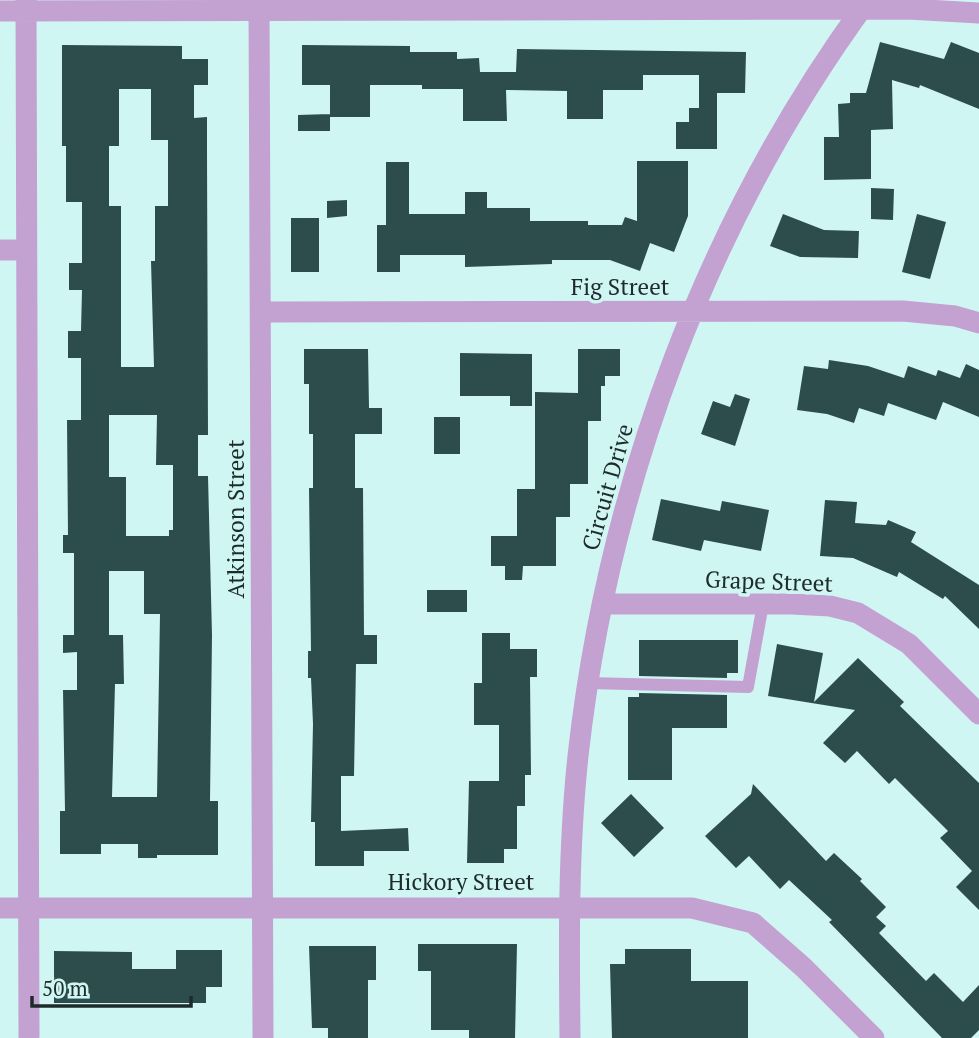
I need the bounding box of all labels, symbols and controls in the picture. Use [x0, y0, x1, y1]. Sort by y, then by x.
street label: Fig Street [571, 271, 670, 302]
street label: Circuit Drive [574, 420, 640, 554]
street label: Atkinson Street [220, 439, 251, 598]
street label: Grape Street [705, 563, 834, 599]
street label: Hickory Street [388, 866, 535, 897]
scale bar [32, 964, 191, 1008]
text: 50 m [42, 974, 88, 1002]

